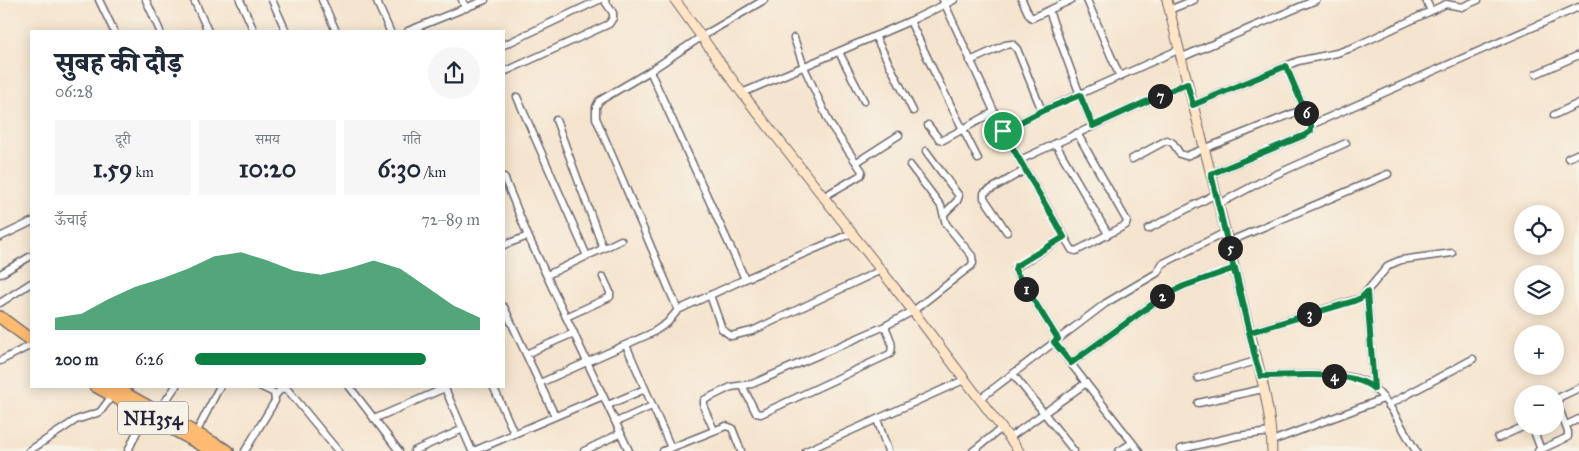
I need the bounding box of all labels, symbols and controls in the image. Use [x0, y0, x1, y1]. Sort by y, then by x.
text: सुबह की दौड़ [55, 45, 182, 80]
button: share [428, 47, 480, 99]
text: 06:28 [55, 82, 93, 101]
pin: 7 [1148, 84, 1172, 108]
text: 7 [1157, 88, 1164, 105]
pin: 6 [1294, 100, 1318, 126]
text: 6 [1303, 105, 1310, 122]
pin [982, 110, 1024, 152]
icon: arrive [989, 117, 1017, 145]
text: दूरी [116, 131, 131, 148]
text: समय [255, 131, 280, 148]
text: गति [403, 131, 421, 148]
text: 1.59 [93, 153, 132, 184]
text: 10:20 [239, 153, 296, 184]
text: 6:30 [377, 153, 421, 184]
text: km [132, 164, 154, 181]
text: /km [421, 164, 446, 181]
map controls [1514, 205, 1564, 435]
button: locate [1514, 205, 1564, 255]
text: ऊँचाई [55, 210, 87, 229]
text: 72–89 m [421, 210, 480, 229]
pin: 5 [1218, 236, 1242, 260]
text: 5 [1227, 240, 1234, 257]
button: layers [1514, 265, 1564, 315]
pin: 1 [1014, 276, 1038, 302]
text: 1 [1024, 281, 1029, 298]
pin: 2 [1150, 284, 1174, 308]
text: 2 [1159, 288, 1166, 305]
pin: 3 [1296, 302, 1322, 326]
text: 3 [1307, 306, 1312, 323]
button: + [1514, 325, 1564, 375]
text: 200 m [55, 350, 98, 369]
text: 6:26 [135, 350, 163, 369]
pin: 4 [1322, 364, 1346, 388]
text: 4 [1331, 368, 1338, 385]
button: − [1514, 385, 1564, 435]
road number: NH354 [118, 402, 188, 434]

